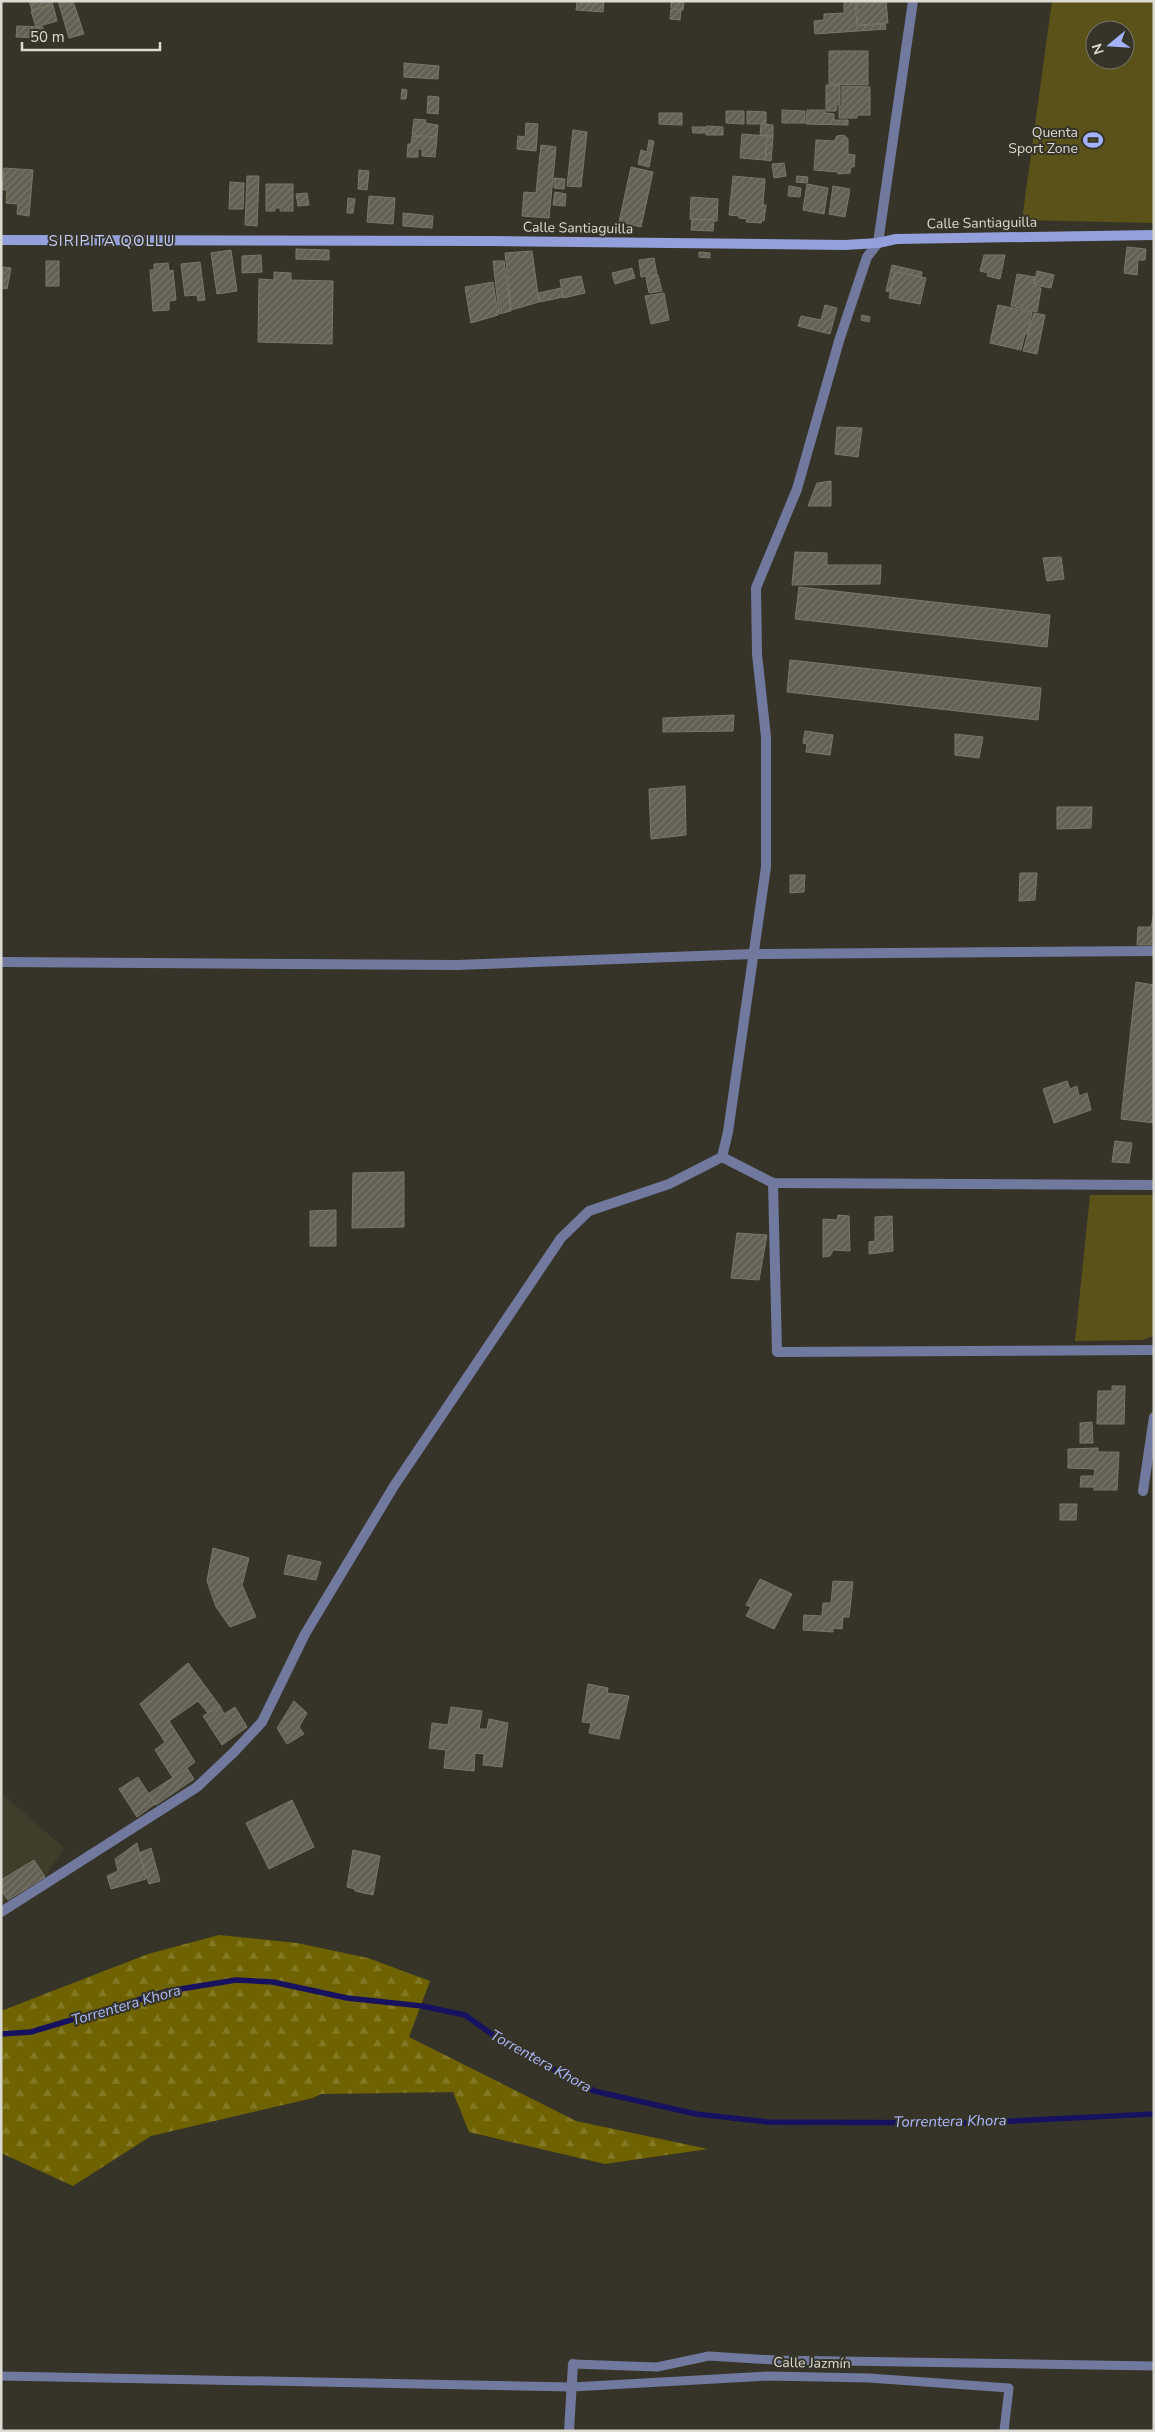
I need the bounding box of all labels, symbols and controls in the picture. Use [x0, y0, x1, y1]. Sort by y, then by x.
scale bar [22, 20, 160, 52]
north arrow [1085, 20, 1135, 70]
text: 50 m [30, 27, 65, 47]
text: N [1087, 41, 1109, 57]
place label: Quenta Sport Zone [1008, 123, 1078, 158]
sports icon: Quenta Sport Zone [1082, 129, 1104, 151]
street label: Calle Santiaguilla [927, 213, 1037, 233]
street label: Calle Santiaguilla [523, 218, 633, 238]
district label: SIRIPITA QOLLU [49, 231, 175, 251]
water label: Torrentera Khora [69, 1980, 183, 2030]
water label: Torrentera Khora [487, 2025, 595, 2097]
water label: Torrentera Khora [893, 2110, 1007, 2132]
street label: Calle Jazmín [773, 2353, 851, 2373]

